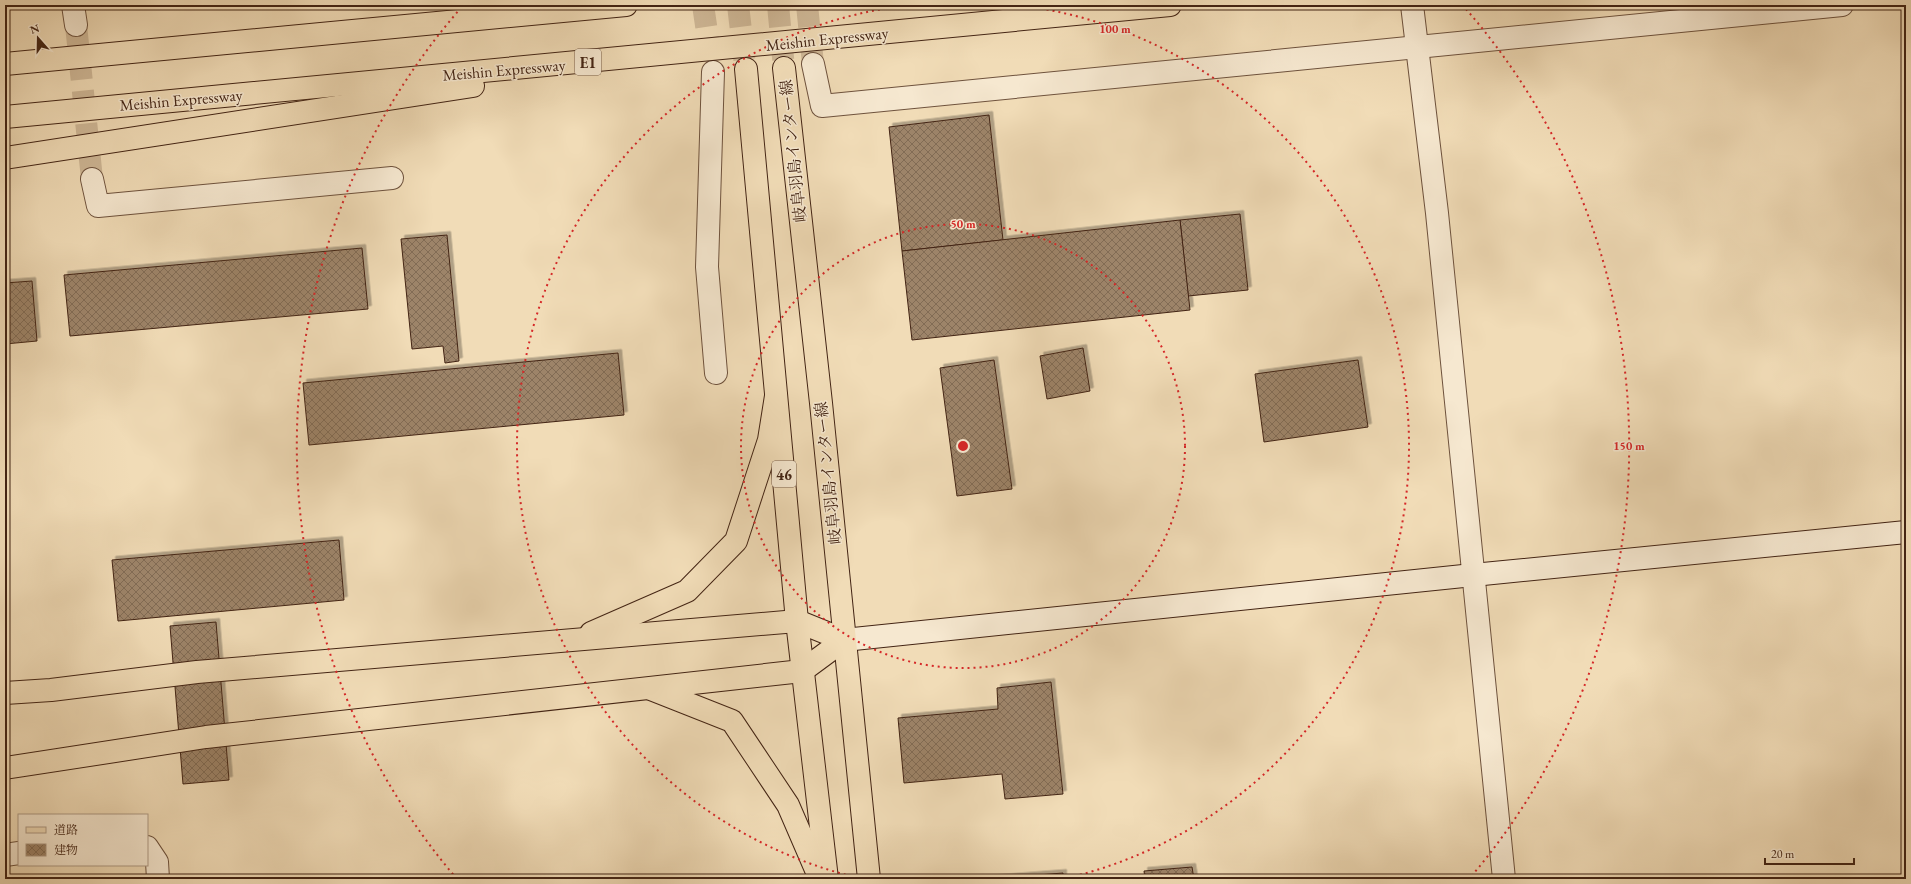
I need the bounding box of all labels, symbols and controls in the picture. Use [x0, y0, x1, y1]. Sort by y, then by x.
north arrow [18, 18, 58, 58]
text: N [28, 20, 41, 37]
text: 100 m [1099, 21, 1131, 37]
street label: Meishin Expressway [765, 22, 890, 56]
road number: E1 [575, 49, 601, 75]
street label: Meishin Expressway [442, 54, 567, 86]
street label: 岐阜羽島インター線 [775, 79, 811, 223]
street label: Meishin Expressway [119, 84, 244, 116]
text: 50 m [950, 216, 976, 232]
street label: 岐阜羽島インター線 [810, 401, 846, 545]
text: 150 m [1613, 438, 1645, 454]
centre of rings [956, 439, 970, 453]
road number: 46 [772, 461, 796, 487]
legend [18, 814, 148, 866]
text: 道路 [54, 822, 78, 838]
scale bar [1765, 840, 1854, 866]
text: 建物 [54, 842, 78, 858]
text: 20 m [1771, 846, 1795, 862]

